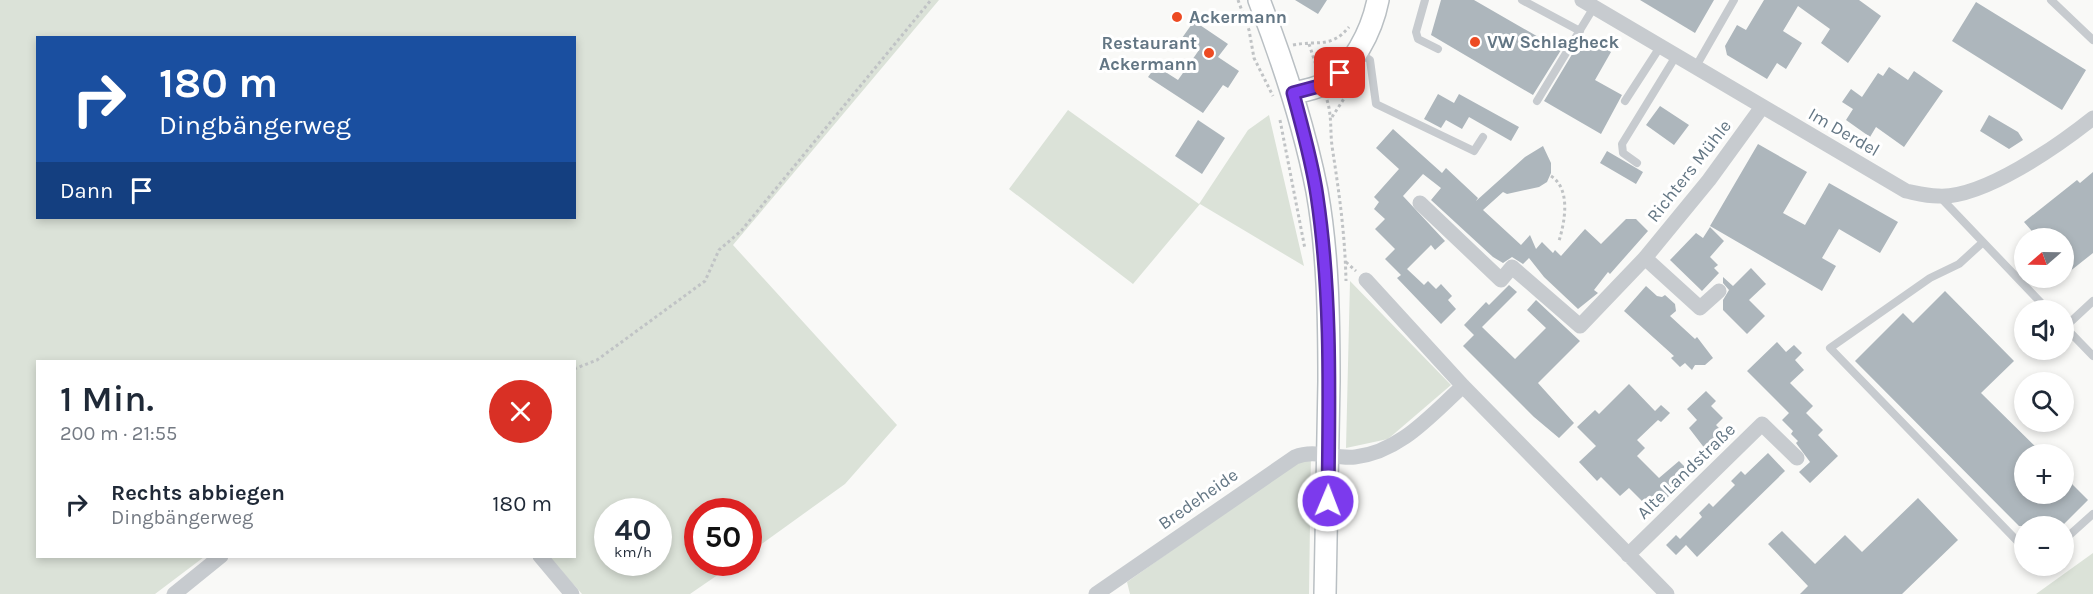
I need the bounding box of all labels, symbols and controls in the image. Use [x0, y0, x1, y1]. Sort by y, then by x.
place label: Ackermann [1189, 6, 1287, 28]
marker: Ackermann [1170, 10, 1184, 24]
place label: VW Schlagheck [1487, 31, 1619, 53]
place label: Restaurant Ackermann [1099, 32, 1197, 75]
marker: VW Schlagheck [1468, 35, 1482, 49]
marker: Restaurant Ackermann [1202, 46, 1216, 60]
pin [1314, 47, 1365, 98]
icon: arrive [1323, 56, 1356, 89]
text: 180 m [159, 58, 278, 108]
icon: right [60, 60, 138, 138]
street label: Im Derdel [1804, 103, 1884, 161]
text: Dingbängerweg [159, 109, 351, 141]
street label: Richters Mühle [1642, 115, 1736, 227]
icon: arrive [125, 174, 158, 207]
text: Dann [60, 178, 113, 204]
north arrow [2014, 228, 2074, 288]
map controls [2014, 228, 2074, 576]
button: sound [2014, 300, 2074, 360]
button: search [2014, 372, 2074, 432]
text: 1 Min. [60, 378, 154, 420]
button: close [489, 380, 552, 443]
street label: Alte Landstraße [1632, 418, 1740, 524]
text: 200 m · 21:55 [60, 422, 177, 445]
button: + [2014, 444, 2074, 504]
street label: Bredeheide [1154, 464, 1242, 534]
position arrow [1296, 469, 1360, 533]
text: Rechts abbiegen [111, 480, 285, 506]
icon: right [60, 488, 93, 521]
text: 180 m [492, 491, 552, 517]
speed limit sign: 50 [684, 498, 762, 576]
text: Dingbängerweg [111, 506, 253, 529]
text: 40 [615, 512, 651, 548]
button: − [2014, 516, 2074, 576]
text: km/h [614, 543, 652, 561]

